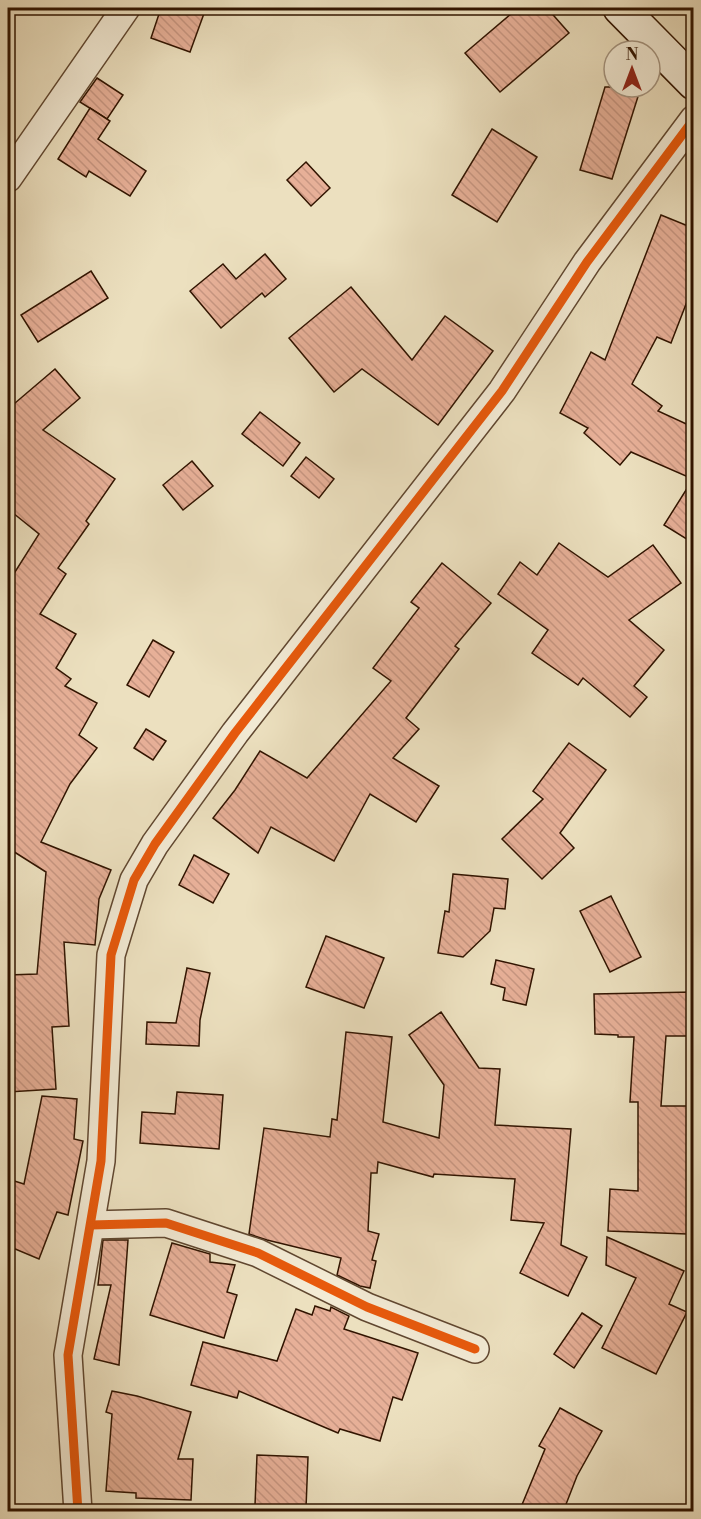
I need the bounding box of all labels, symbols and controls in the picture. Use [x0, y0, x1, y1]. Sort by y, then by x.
north arrow [602, 39, 662, 99]
text: N [626, 45, 639, 65]

